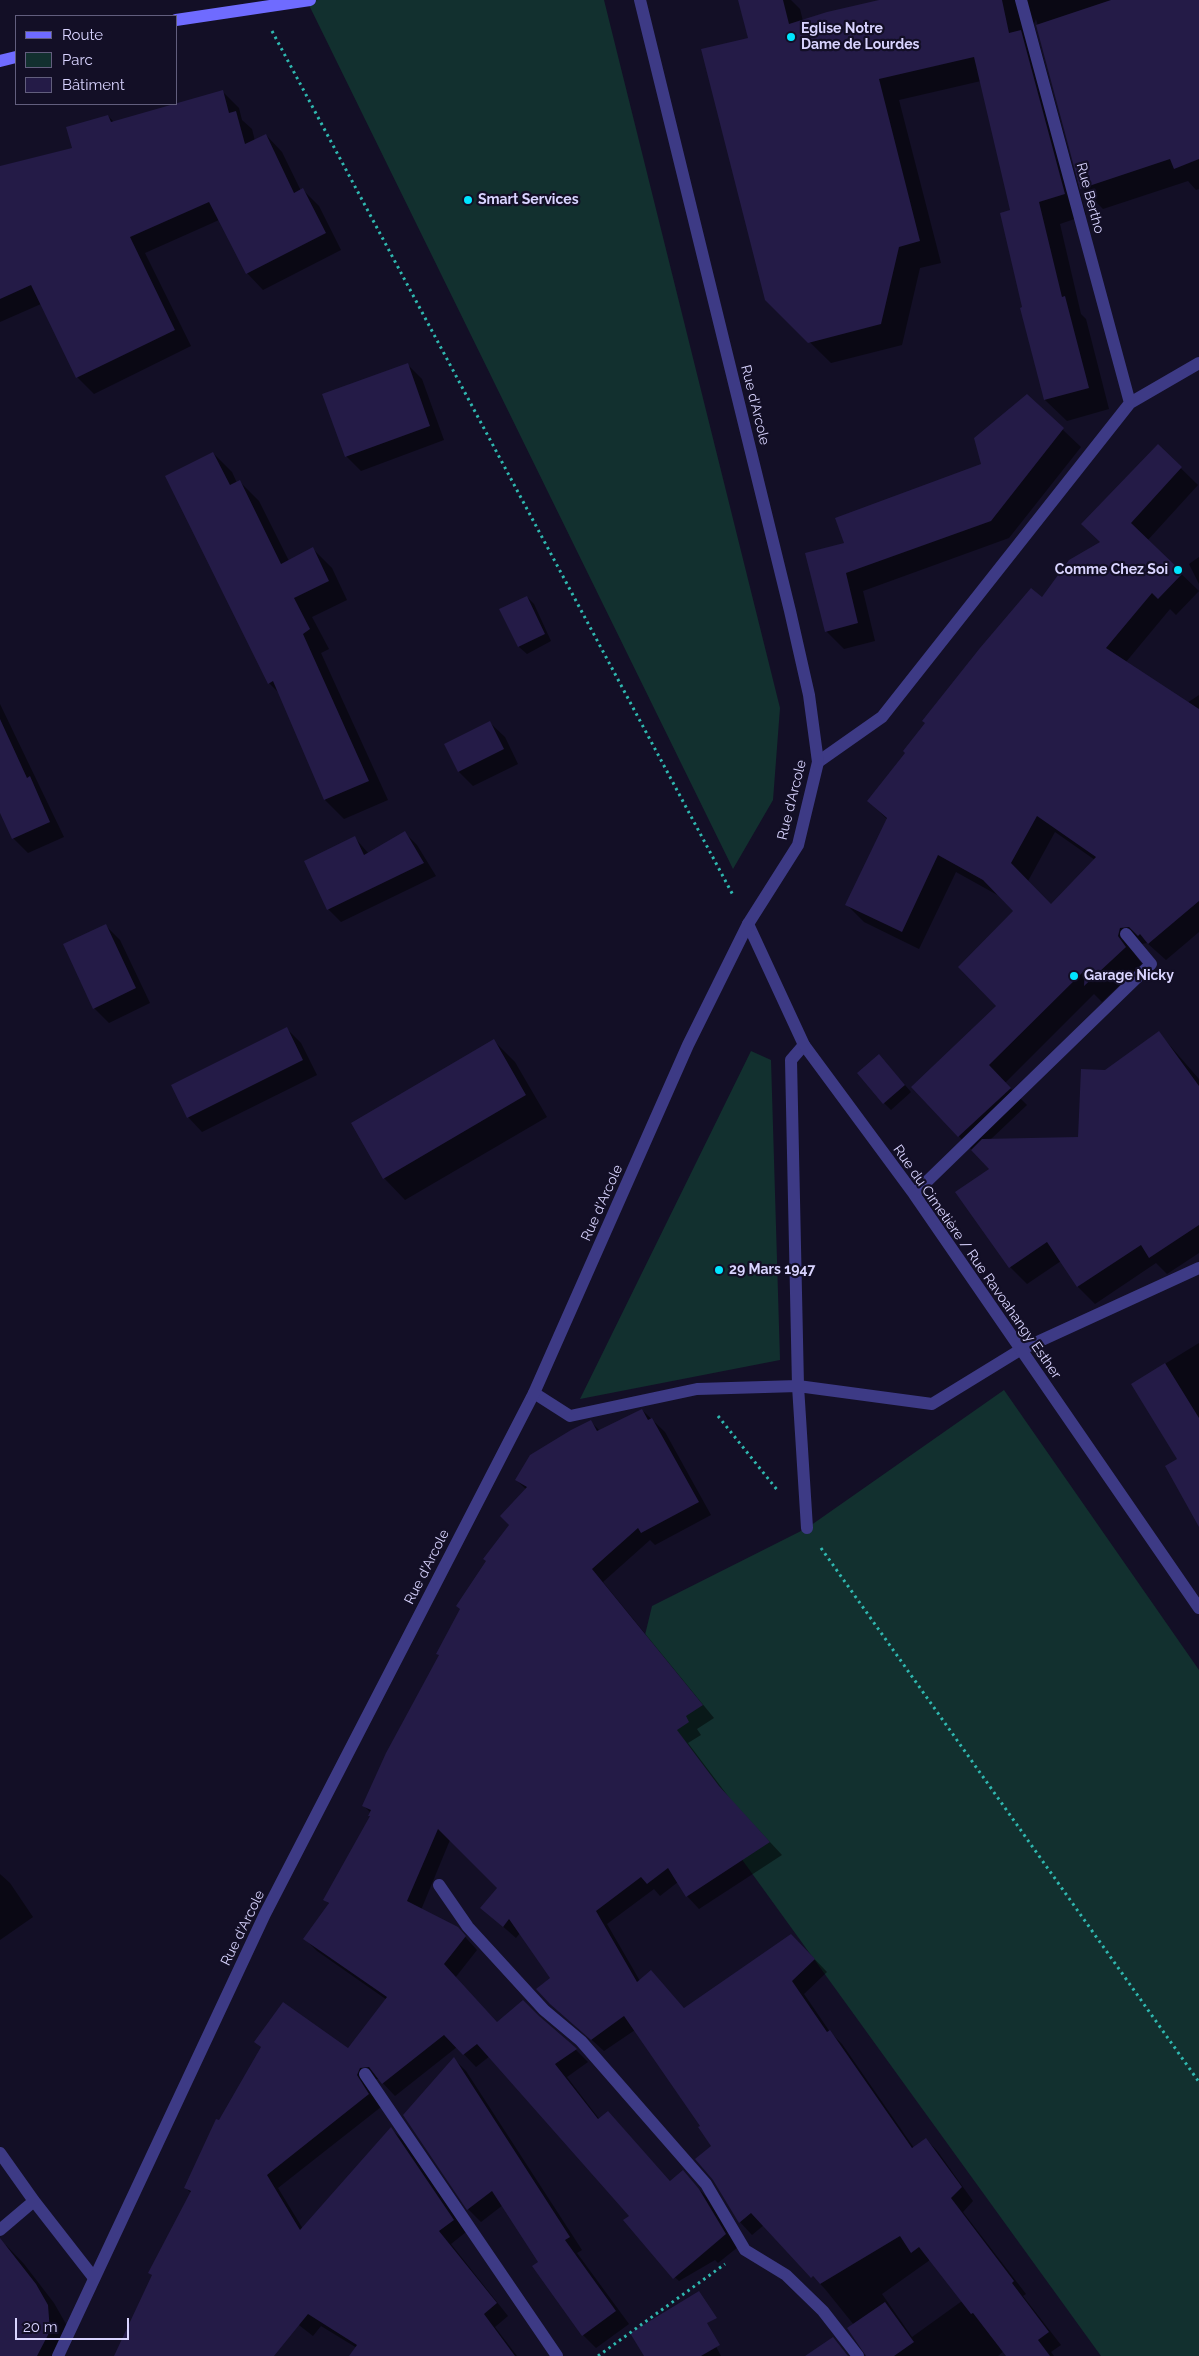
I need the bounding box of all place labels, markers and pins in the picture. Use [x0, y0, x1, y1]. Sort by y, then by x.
place label: Eglise Notre Dame de Lourdes [801, 21, 919, 54]
marker: Eglise Notre Dame de Lourdes [785, 31, 797, 43]
place label: Smart Services [478, 192, 579, 208]
marker: Smart Services [462, 194, 474, 206]
place label: Comme Chez Soi [1055, 562, 1168, 578]
marker: Comme Chez Soi [1172, 564, 1184, 576]
place label: Garage Nicky [1084, 968, 1174, 984]
marker: Garage Nicky [1068, 970, 1080, 982]
place label: 29 Mars 1947 [729, 1262, 815, 1278]
marker: 29 Mars 1947 [713, 1264, 725, 1276]

